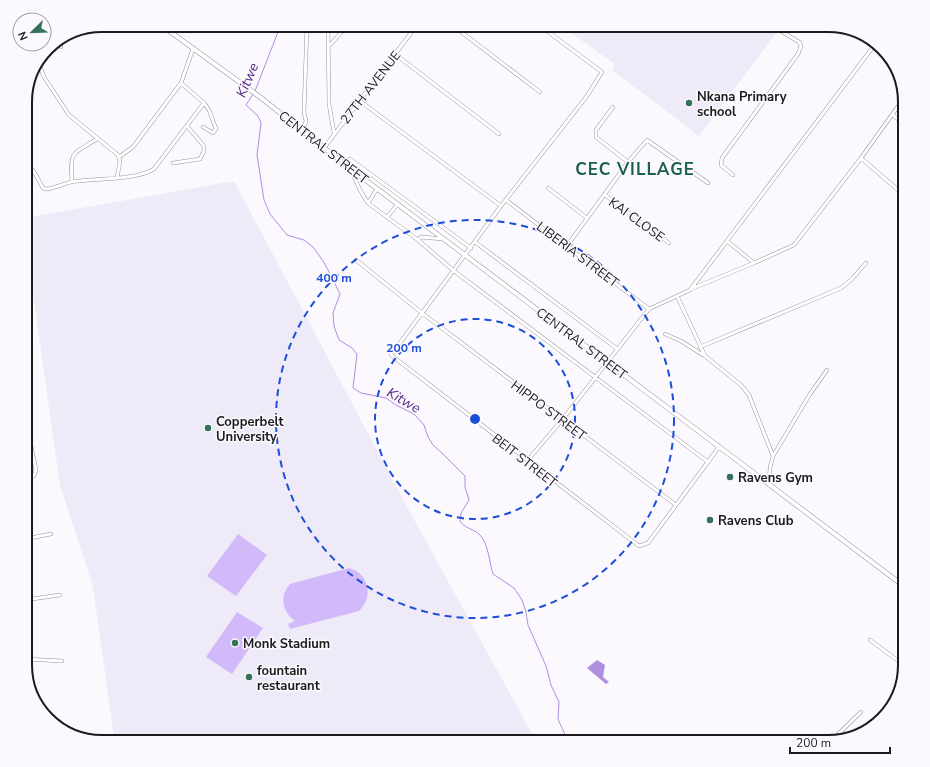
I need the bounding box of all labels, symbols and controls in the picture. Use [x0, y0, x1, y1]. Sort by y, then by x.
north arrow [12, 12, 52, 52]
text: N [15, 29, 32, 42]
street label: 27TH AVENUE [336, 47, 405, 128]
water label: Kitwe [232, 59, 263, 101]
place label: Nkana Primary school [697, 88, 787, 121]
marker: Nkana Primary school [684, 98, 694, 108]
street label: CENTRAL STREET [275, 107, 372, 189]
district label: CEC VILLAGE [575, 158, 695, 181]
street label: KAI CLOSE [605, 193, 668, 246]
street label: LIBERIA STREET [533, 218, 622, 292]
text: 400 m [316, 270, 352, 286]
street label: CENTRAL STREET [532, 304, 631, 384]
text: 200 m [386, 340, 422, 356]
street label: HIPPO STREET [507, 377, 590, 445]
water label: Kitwe [383, 383, 425, 418]
centre of rings [468, 412, 482, 426]
place label: Copperbelt University [216, 413, 284, 446]
marker: Copperbelt University [203, 423, 213, 433]
street label: BEIT STREET [488, 430, 561, 492]
place label: Ravens Gym [738, 469, 813, 487]
marker: Ravens Gym [725, 472, 735, 482]
place label: Ravens Club [718, 512, 794, 530]
marker: Ravens Club [705, 515, 715, 525]
place label: Monk Stadium [243, 635, 330, 653]
marker: Monk Stadium [230, 638, 240, 648]
place label: fountain restaurant [257, 662, 321, 695]
marker: fountain restaurant [244, 672, 254, 682]
scale bar [790, 729, 890, 755]
text: 200 m [796, 735, 831, 751]

